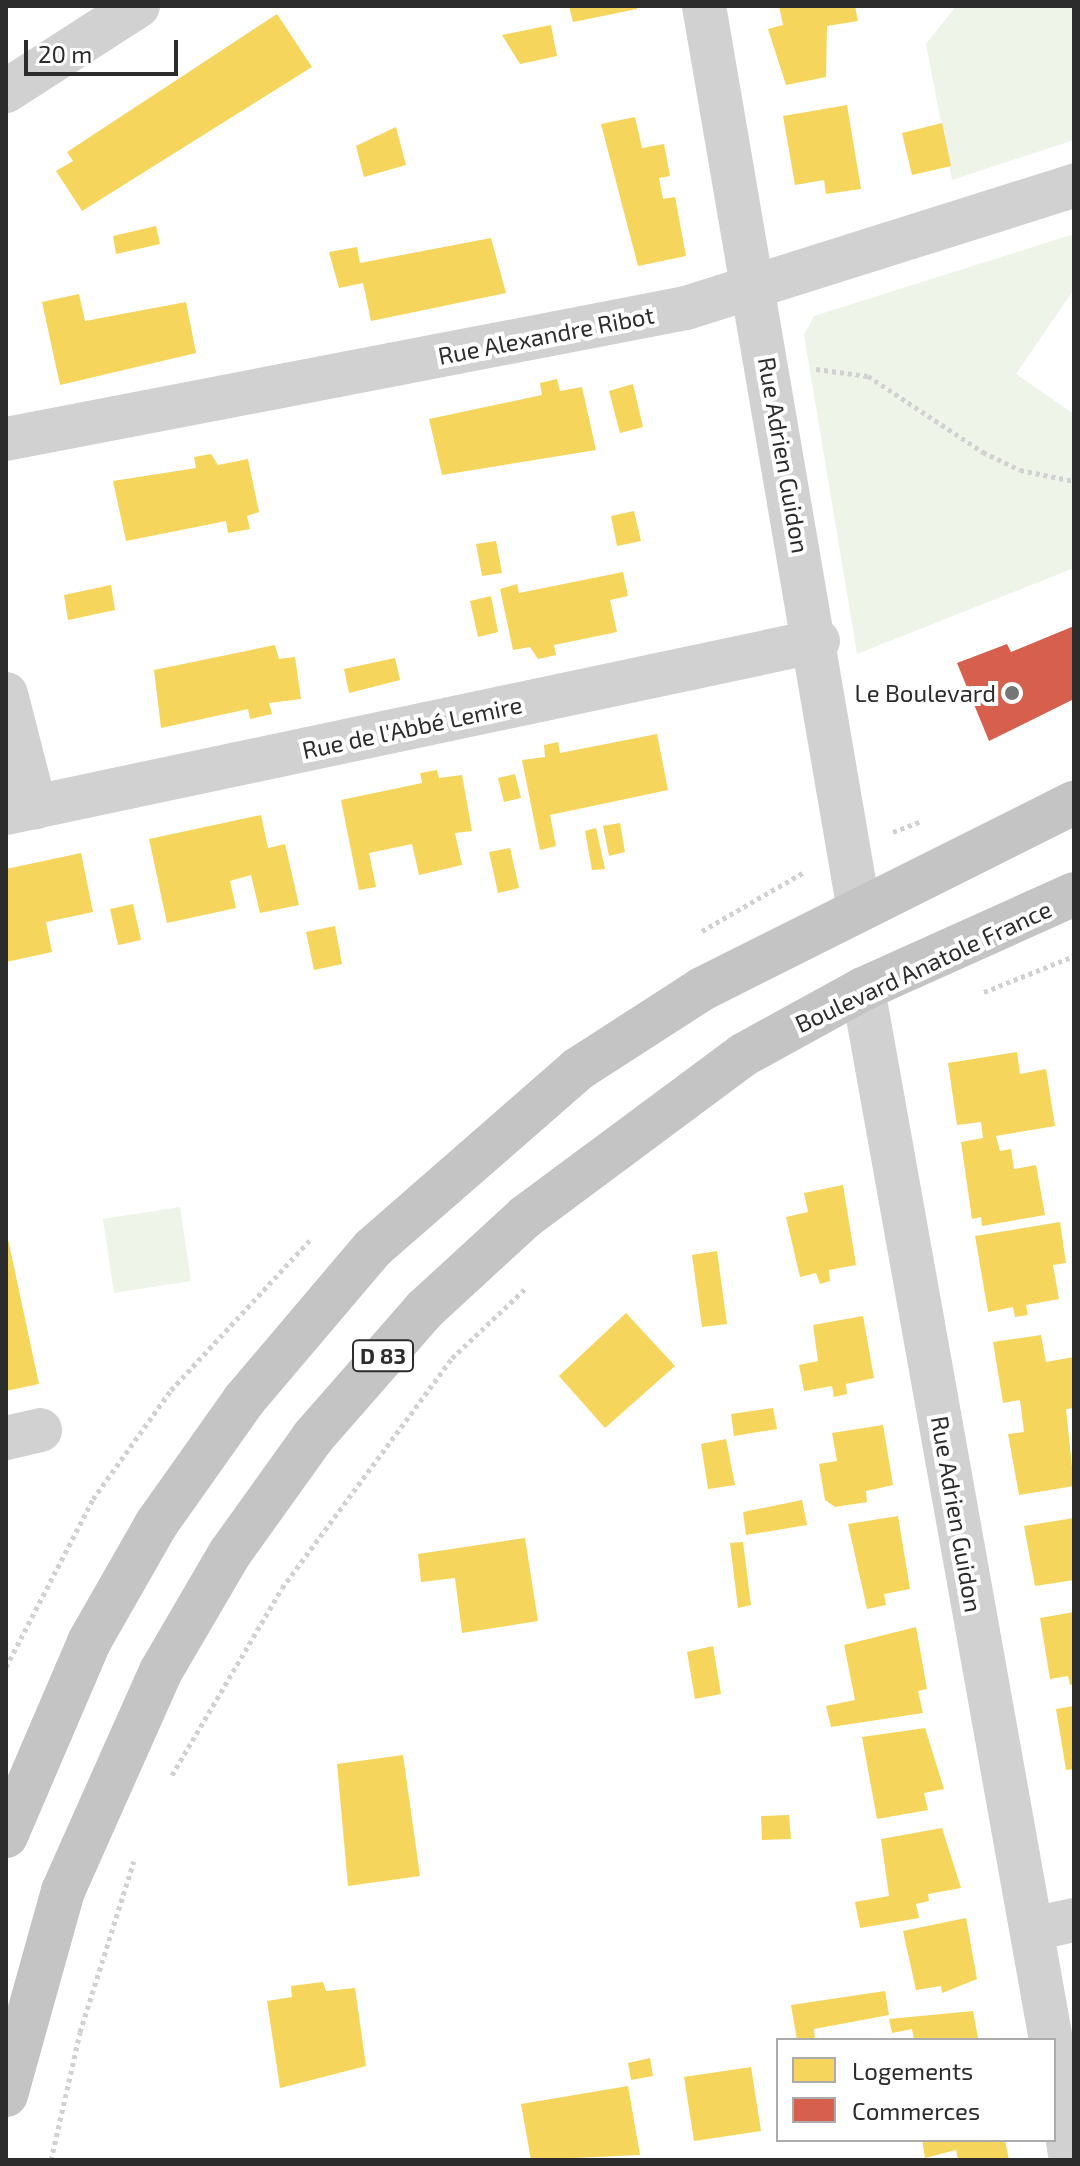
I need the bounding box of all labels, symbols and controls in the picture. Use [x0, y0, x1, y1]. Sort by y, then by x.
scale bar [28, 24, 182, 74]
text: 20 m [38, 39, 92, 68]
street label: Rue Alexandre Ribot [435, 300, 657, 370]
street label: Rue Adrien Guidon [753, 354, 815, 556]
place label: Le Boulevard [854, 679, 996, 707]
marker: Le Boulevard [1003, 684, 1021, 702]
street label: Rue de l'Abbé Lemire [299, 690, 525, 764]
street label: Boulevard Anatole France [790, 894, 1056, 1038]
road number: D 83 [351, 1338, 415, 1374]
street label: Rue Adrien Guidon [926, 1413, 988, 1615]
legend [776, 2038, 1056, 2142]
text: Logements [852, 2056, 973, 2085]
text: Commerces [852, 2096, 980, 2125]

